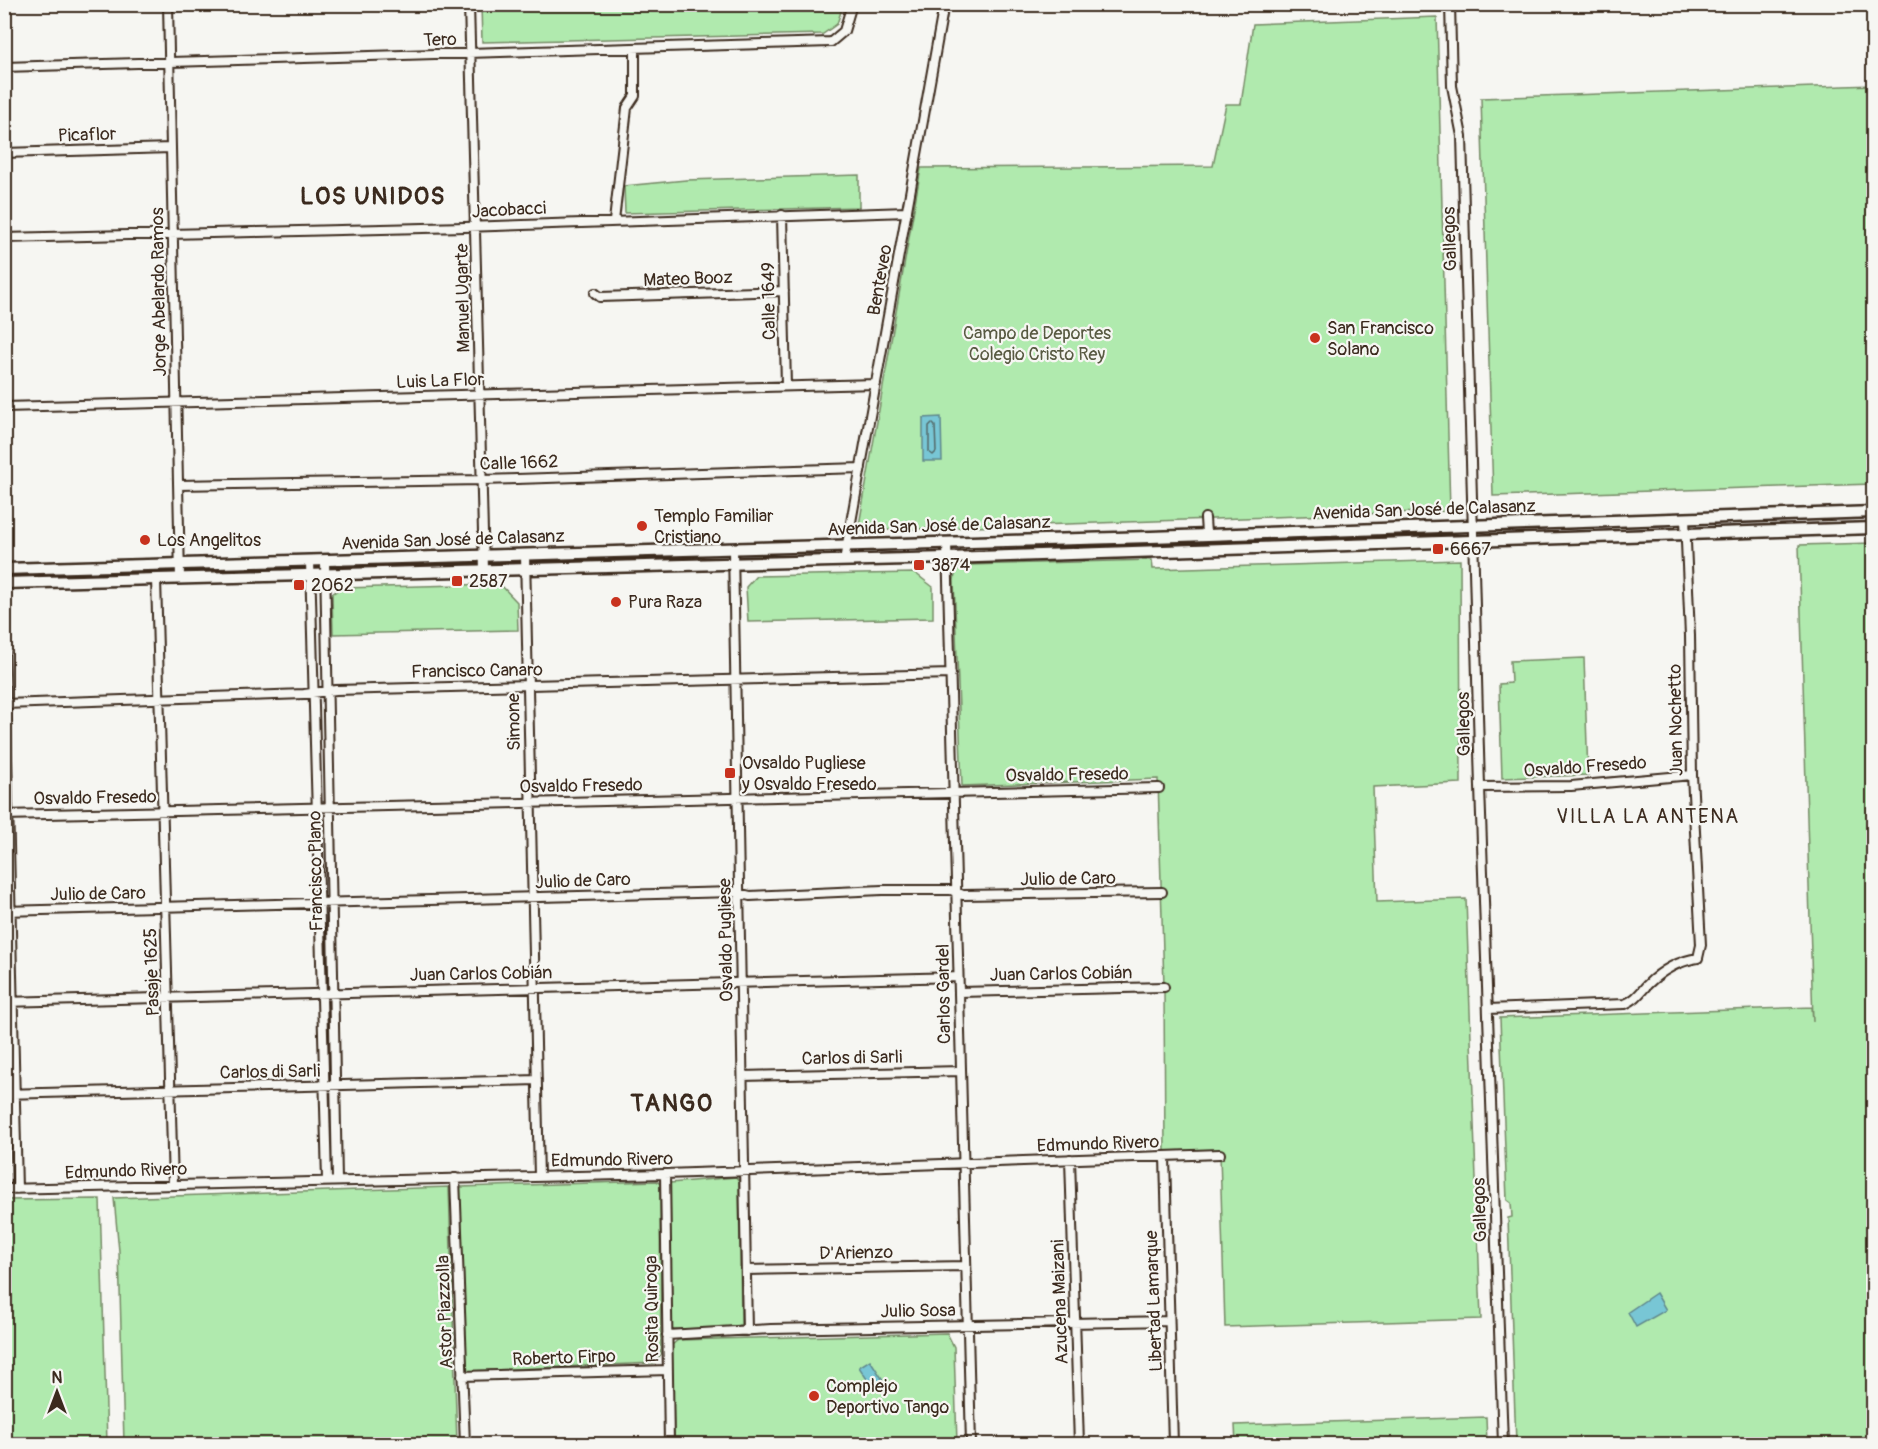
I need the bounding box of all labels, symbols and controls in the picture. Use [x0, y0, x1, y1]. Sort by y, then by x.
street label: Tero [423, 28, 457, 52]
street label: Picaflor [57, 122, 117, 148]
district label: LOS UNIDOS [300, 182, 446, 211]
street label: Jacobacci [471, 197, 547, 223]
street label: Gallegos [1437, 206, 1463, 272]
street label: Jorge Abelardo Ramos [146, 207, 172, 377]
street label: Benteveo [862, 242, 898, 317]
street label: Manuel Ugarte [451, 243, 475, 353]
street label: Calle 1649 [757, 262, 781, 340]
street label: Mateo Booz [643, 266, 733, 292]
place label: San Francisco Solano [1327, 317, 1434, 361]
park label: Campo de Deportes Colegio Cristo Rey [963, 322, 1111, 366]
marker: San Francisco Solano [1308, 331, 1322, 345]
street label: Luis La Flor [396, 368, 485, 394]
street label: Calle 1662 [479, 450, 559, 476]
street label: Avenida San José de Calasanz [1312, 495, 1536, 525]
place label: Templo Familiar Cristiano [654, 505, 774, 549]
street label: Avenida San José de Calasanz [827, 511, 1051, 541]
marker: Templo Familiar Cristiano [635, 519, 649, 533]
street label: Avenida San José de Calasanz [341, 525, 565, 555]
place label: Los Angelitos [157, 529, 261, 552]
marker: Los Angelitos [138, 533, 152, 547]
place label: 6667 [1450, 538, 1491, 561]
marker: 6667 [1431, 542, 1445, 556]
place label: 3874 [931, 554, 971, 577]
marker: 3874 [912, 558, 926, 572]
place label: 2587 [469, 570, 508, 593]
place label: 2062 [311, 574, 354, 597]
marker: 2587 [450, 574, 464, 588]
marker: 2062 [292, 578, 306, 592]
place label: Pura Raza [628, 591, 702, 614]
marker: Pura Raza [609, 595, 623, 609]
street label: Francisco Canaro [411, 658, 543, 684]
street label: Juan Nochetto [1664, 663, 1688, 776]
street label: Gallegos [1452, 692, 1476, 756]
street label: Simone [502, 693, 526, 751]
street label: Osvaldo Fresedo [1523, 751, 1648, 783]
place label: Ovsaldo Pugliese y Osvaldo Fresedo [741, 752, 877, 796]
street label: Osvaldo Fresedo [1005, 762, 1129, 788]
marker: Ovsaldo Pugliese y Osvaldo Fresedo [723, 766, 737, 780]
street label: Osvaldo Fresedo [519, 773, 643, 799]
street label: Osvaldo Fresedo [33, 785, 157, 811]
district label: VILLA LA ANTENA [1556, 804, 1740, 829]
street label: Francisco Plano [303, 810, 329, 932]
street label: Julio de Caro [1020, 867, 1116, 891]
street label: Julio de Caro [535, 868, 632, 894]
street label: Osvaldo Pugliese [713, 878, 739, 1002]
street label: Julio de Caro [50, 882, 146, 906]
street label: Pasaje 1625 [139, 927, 165, 1017]
street label: Carlos Gardel [932, 944, 956, 1044]
street label: Juan Carlos Cobián [409, 961, 553, 987]
street label: Juan Carlos Cobián [989, 961, 1133, 987]
street label: Carlos di Sarli [802, 1046, 902, 1070]
street label: Carlos di Sarli [220, 1060, 320, 1084]
district label: TANGO [629, 1089, 714, 1118]
street label: Edmundo Rivero [1036, 1130, 1160, 1158]
street label: Edmundo Rivero [551, 1147, 674, 1173]
street label: Edmundo Rivero [64, 1157, 188, 1185]
street label: Gallegos [1467, 1177, 1493, 1243]
street label: Libertad Lamarque [1140, 1230, 1168, 1372]
street label: Azucena Maizani [1046, 1239, 1074, 1365]
street label: D'Arienzo [819, 1241, 893, 1265]
street label: Astor Piazzolla [432, 1255, 458, 1369]
street label: Rosita Quiroga [640, 1255, 664, 1363]
street label: Julio Sosa [880, 1299, 956, 1323]
street label: Roberto Firpo [512, 1345, 617, 1371]
north arrow [27, 1362, 87, 1422]
text: N [52, 1368, 63, 1388]
place label: Complejo Deportivo Tango [826, 1375, 949, 1419]
marker: Complejo Deportivo Tango [807, 1389, 821, 1403]

